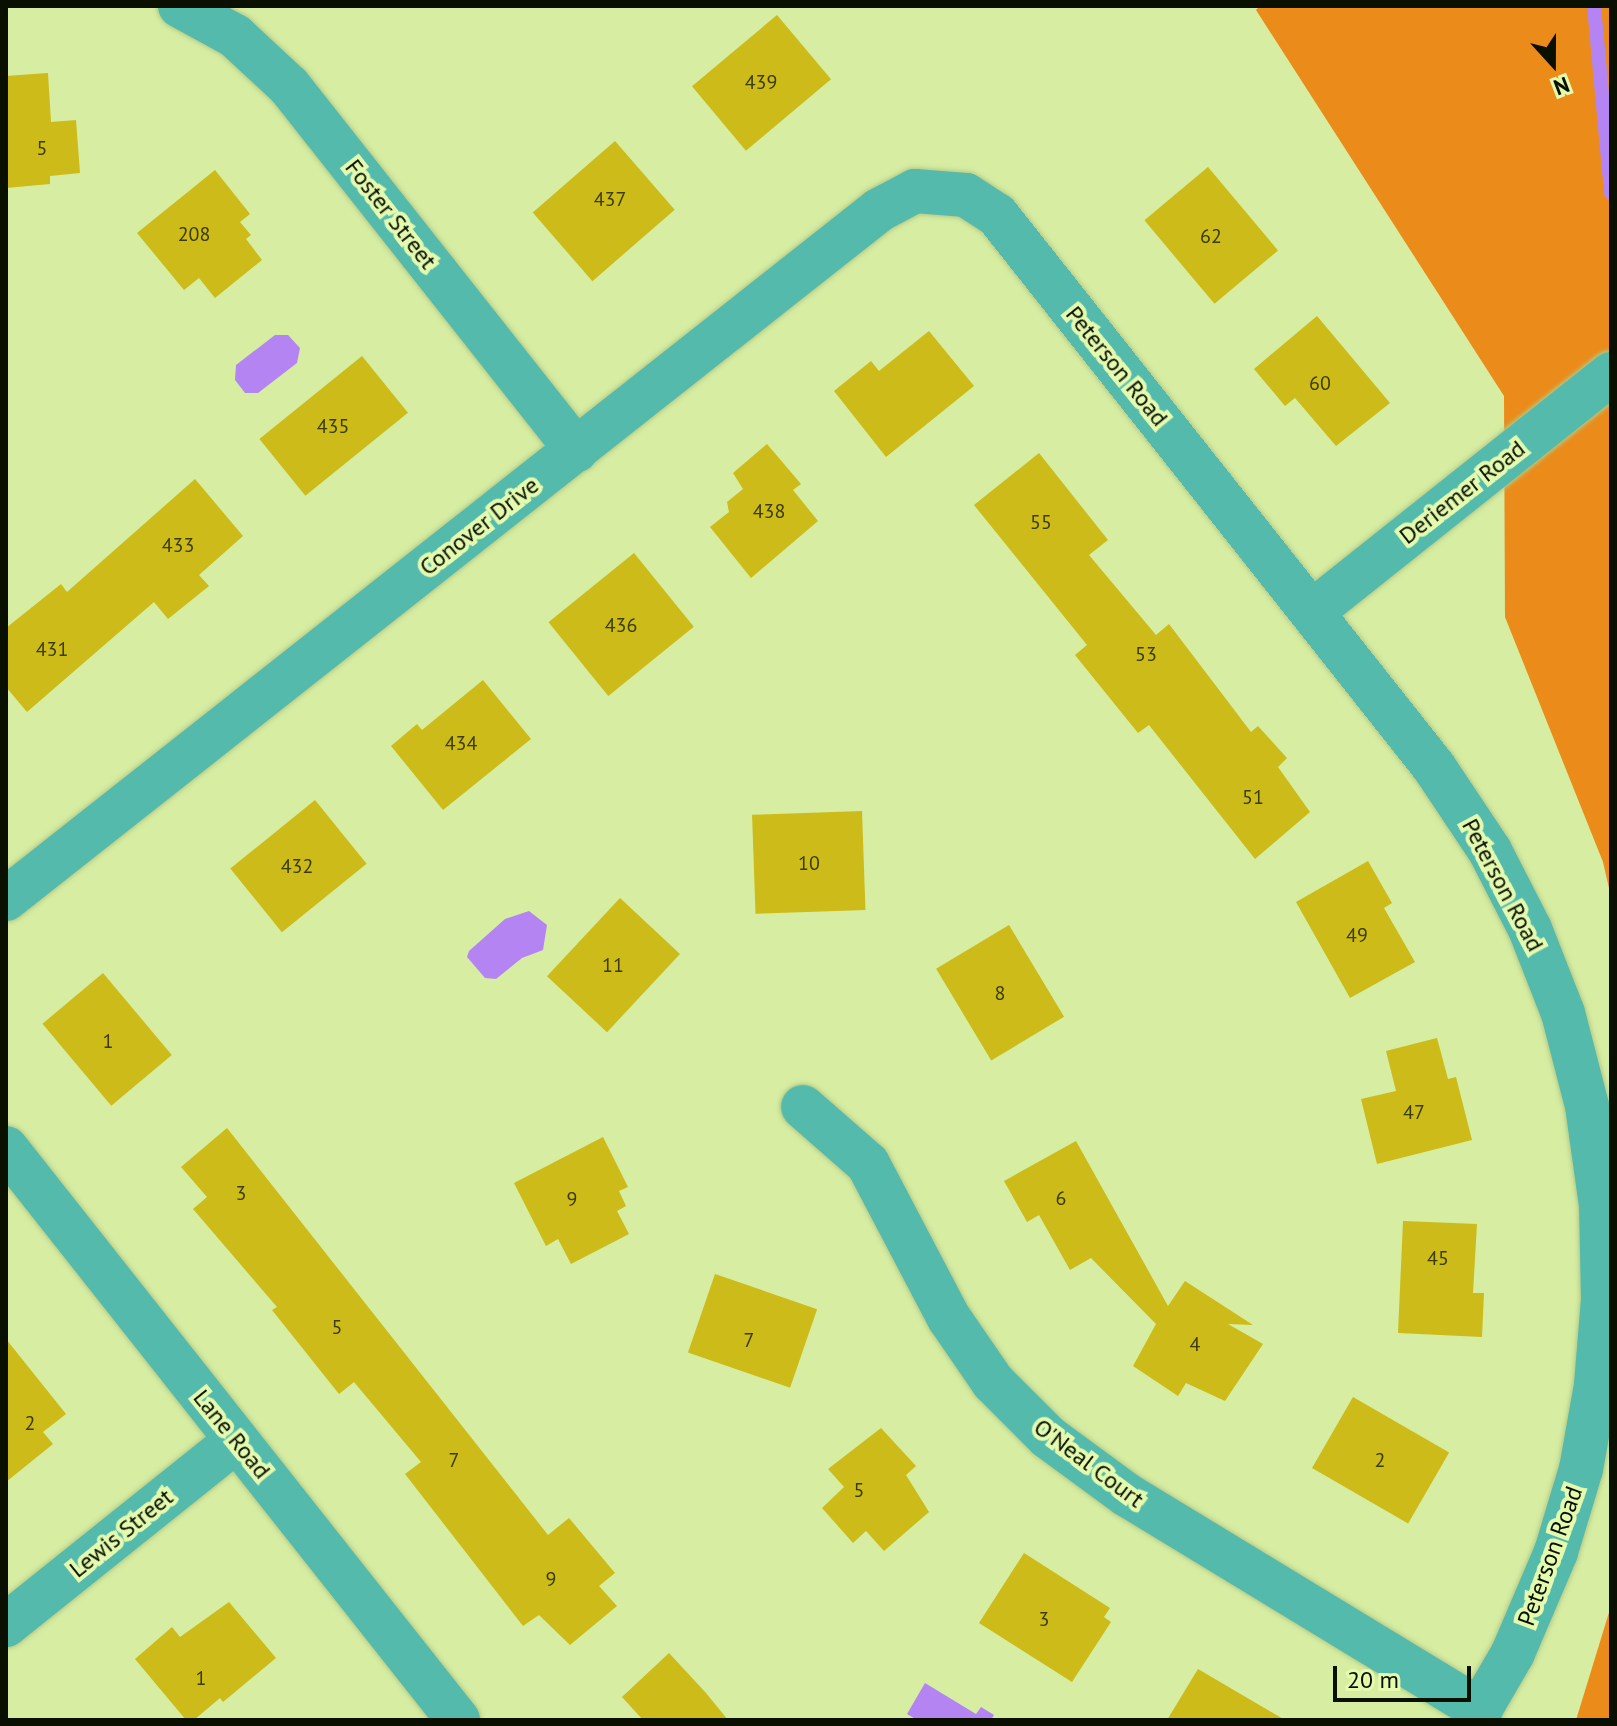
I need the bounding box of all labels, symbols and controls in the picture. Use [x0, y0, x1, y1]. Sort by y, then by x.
north arrow [1513, 24, 1593, 104]
house number: 439 [745, 70, 777, 94]
text: N [1550, 71, 1573, 102]
house number: 5 [37, 136, 47, 160]
street label: Foster Street [339, 153, 443, 275]
house number: 437 [594, 187, 626, 211]
house number: 208 [178, 222, 210, 246]
house number: 62 [1200, 224, 1222, 248]
street label: Peterson Road [1060, 300, 1174, 432]
house number: 60 [1309, 371, 1331, 395]
house number: 435 [317, 414, 349, 438]
street label: Deriemer Road [1393, 434, 1531, 550]
street label: Conover Drive [414, 471, 544, 581]
house number: 438 [753, 499, 785, 523]
house number: 55 [1030, 510, 1052, 534]
house number: 433 [162, 533, 194, 557]
house number: 436 [605, 613, 637, 637]
house number: 431 [36, 637, 68, 661]
house number: 53 [1135, 642, 1157, 666]
house number: 434 [445, 731, 477, 755]
house number: 51 [1242, 785, 1264, 809]
street label: Peterson Road [1456, 814, 1550, 956]
house number: 10 [798, 851, 820, 875]
house number: 432 [281, 854, 313, 878]
house number: 49 [1346, 923, 1368, 947]
house number: 11 [602, 953, 624, 977]
house number: 8 [995, 981, 1005, 1005]
house number: 1 [103, 1029, 113, 1053]
house number: 47 [1403, 1100, 1425, 1124]
house number: 3 [236, 1181, 246, 1205]
house number: 6 [1056, 1186, 1066, 1210]
house number: 9 [567, 1187, 577, 1211]
house number: 45 [1427, 1246, 1449, 1270]
house number: 5 [332, 1315, 342, 1339]
house number: 7 [744, 1328, 754, 1352]
house number: 4 [1190, 1332, 1200, 1356]
street label: Lane Road [187, 1384, 277, 1484]
house number: 2 [25, 1411, 35, 1435]
street label: O'Neal Court [1028, 1412, 1150, 1514]
house number: 7 [449, 1448, 459, 1472]
house number: 2 [1375, 1448, 1385, 1472]
house number: 5 [854, 1478, 864, 1502]
street label: Peterson Road [1511, 1482, 1589, 1630]
street label: Lewis Street [63, 1483, 179, 1583]
house number: 9 [546, 1567, 556, 1591]
house number: 3 [1039, 1607, 1049, 1631]
scale bar [1337, 1650, 1475, 1700]
text: 20 m [1347, 1664, 1399, 1695]
house number: 1 [196, 1666, 206, 1690]

